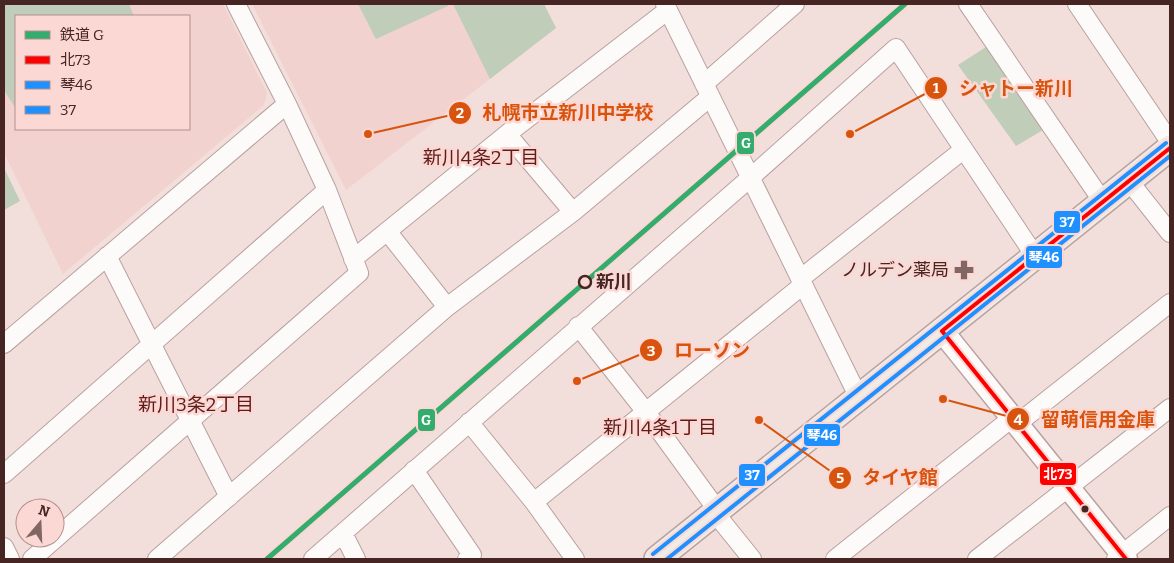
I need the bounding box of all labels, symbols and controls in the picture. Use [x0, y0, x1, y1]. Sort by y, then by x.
legend [15, 15, 190, 130]
text: 鉄道 G [60, 26, 104, 44]
text: 北73 [60, 51, 91, 69]
callout: シャトー新川 [924, 71, 1083, 105]
text: 琴46 [60, 76, 93, 94]
text: シャトー新川 [959, 77, 1073, 100]
text: 1 [933, 79, 940, 97]
callout: 札幌市立新川中学校 [448, 96, 664, 130]
text: 37 [60, 101, 77, 119]
text: 札幌市立新川中学校 [482, 101, 654, 124]
text: 2 [456, 104, 464, 122]
line badge: G [736, 131, 755, 155]
text: G [741, 135, 751, 152]
district label: 新川4条2丁目 [423, 146, 539, 169]
line badge: 37 [1053, 210, 1081, 234]
text: 37 [1059, 214, 1075, 231]
line badge: 琴46 [1025, 245, 1063, 269]
text: 琴46 [1029, 249, 1059, 266]
place label: ノルデン薬局 [841, 259, 949, 281]
pharmacy icon: ノルデン薬局 [953, 259, 975, 281]
place label: 新川 [596, 271, 632, 293]
marker: 新川 [578, 275, 592, 289]
callout: ローソン [639, 333, 760, 367]
text: ローソン [674, 339, 750, 362]
text: 3 [647, 342, 655, 360]
district label: 新川3条2丁目 [138, 393, 254, 416]
callout: 留萌信用金庫 [1006, 402, 1165, 436]
line badge: G [417, 408, 436, 432]
text: 留萌信用金庫 [1041, 408, 1155, 431]
text: 4 [1013, 411, 1023, 429]
text: G [421, 412, 431, 429]
district label: 新川4条1丁目 [603, 416, 717, 439]
line badge: 琴46 [803, 423, 841, 447]
text: 琴46 [807, 427, 837, 444]
callout: タイヤ館 [827, 461, 948, 495]
line badge: 北73 [1039, 462, 1077, 486]
line badge: 37 [738, 463, 766, 487]
text: タイヤ館 [862, 466, 938, 489]
text: 北73 [1043, 466, 1073, 483]
text: 37 [744, 467, 760, 484]
text: 5 [836, 469, 844, 487]
north arrow [15, 498, 65, 548]
text: N [36, 501, 52, 521]
unlabelled marker [1080, 504, 1090, 514]

